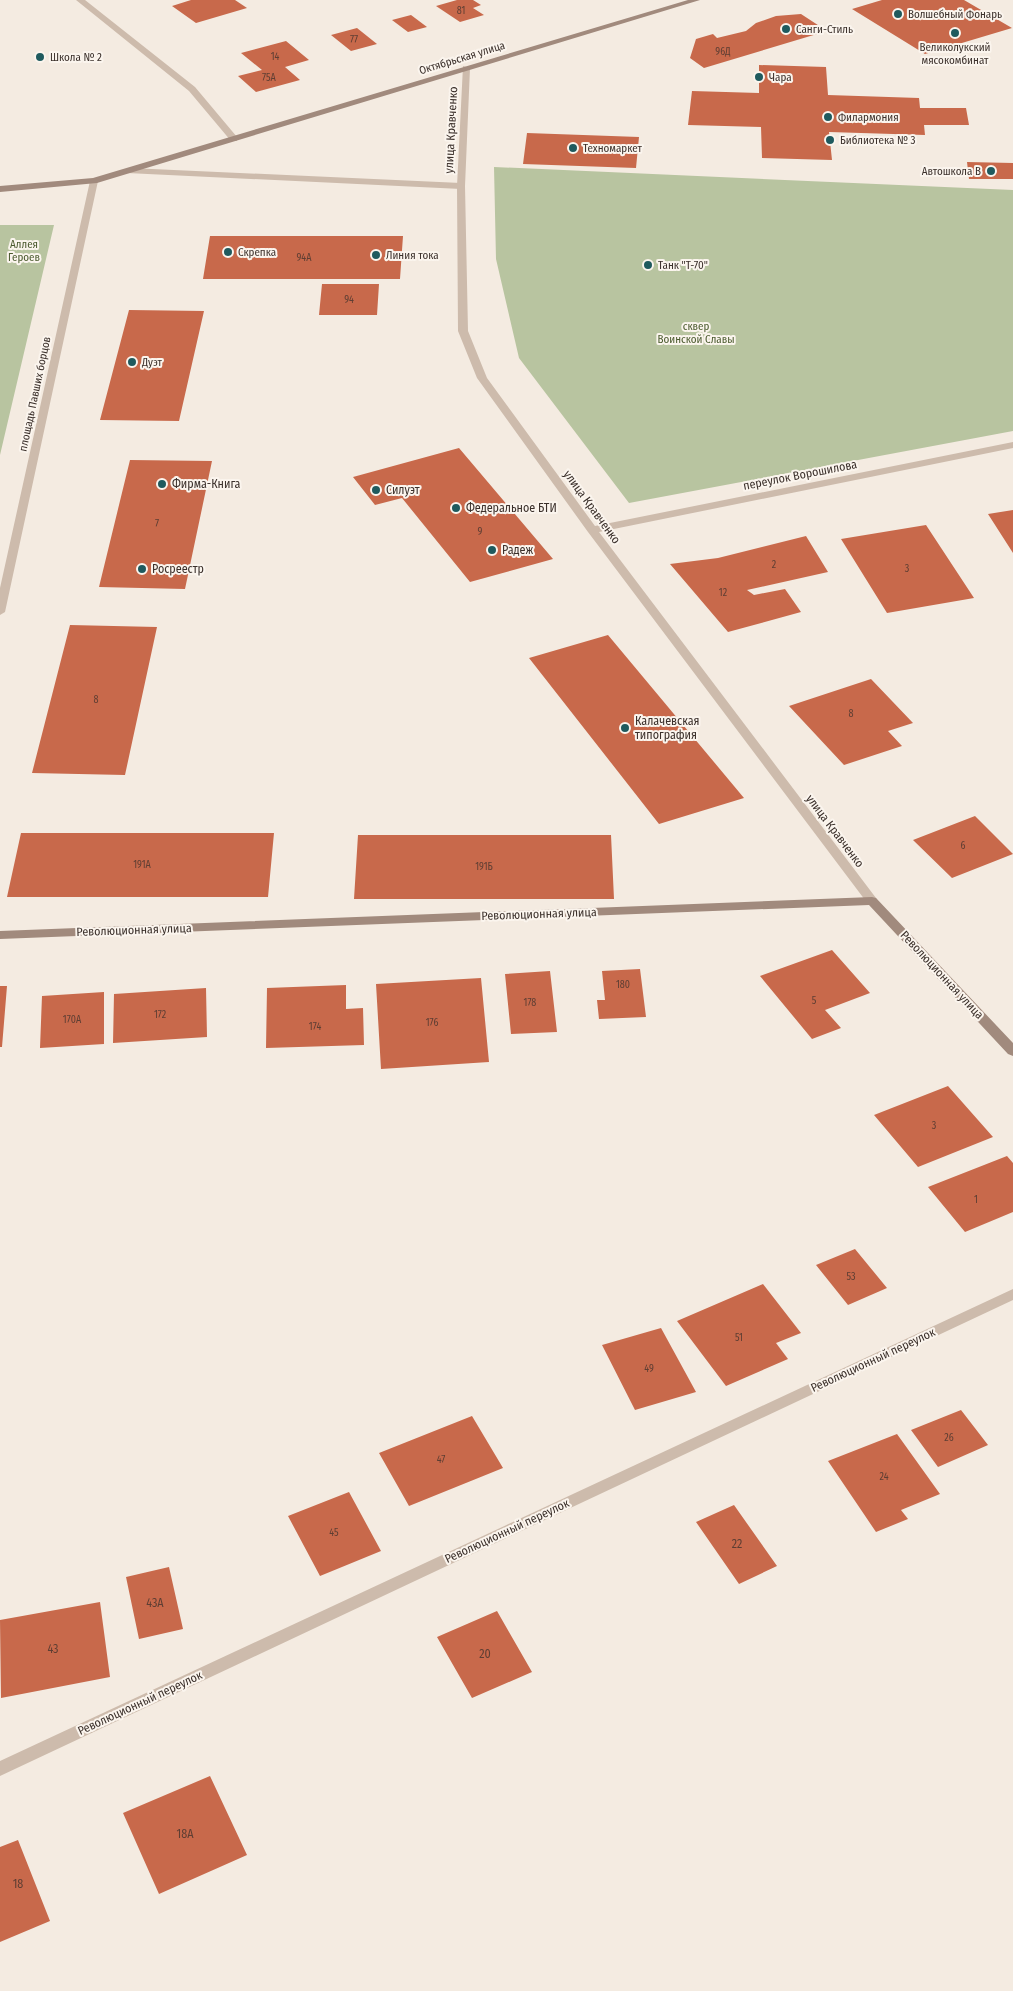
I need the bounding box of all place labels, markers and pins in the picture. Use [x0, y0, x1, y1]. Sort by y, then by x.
marker: Волшебный Фонарь [892, 8, 904, 20]
place label: Волшебный Фонарь [908, 8, 1002, 21]
marker: Санги-Стиль [780, 23, 792, 35]
place label: Санги-Стиль [796, 23, 853, 36]
marker: Великолукский мясокомбинат [949, 27, 961, 39]
place label: Великолукский мясокомбинат [920, 41, 991, 67]
marker: Школа № 2 [34, 51, 46, 63]
place label: Школа № 2 [50, 51, 102, 64]
marker: Чара [753, 71, 765, 83]
place label: Чара [769, 71, 792, 84]
marker: Филармония [822, 111, 834, 123]
place label: Филармония [838, 111, 899, 124]
marker: Библиотека № 3 [824, 134, 836, 146]
place label: Библиотека № 3 [840, 134, 916, 147]
marker: Техномаркет [567, 142, 579, 154]
place label: Техномаркет [583, 142, 642, 155]
place label: Автошкола В [922, 165, 981, 178]
marker: Автошкола В [985, 165, 997, 177]
marker: Скрепка [222, 246, 234, 258]
place label: Скрепка [238, 246, 276, 259]
marker: Линия тока [370, 249, 382, 261]
place label: Линия тока [386, 249, 439, 262]
marker: Танк "Т-70" [642, 259, 654, 271]
place label: Танк "Т-70" [658, 259, 708, 272]
marker: Дуэт [126, 356, 138, 368]
place label: Дуэт [141, 356, 162, 369]
place label: Фирма-Книга [172, 477, 241, 491]
marker: Фирма-Книга [156, 478, 168, 490]
place label: Силуэт [386, 483, 420, 497]
marker: Силуэт [370, 484, 382, 496]
place label: Федеральное БТИ [466, 501, 557, 515]
marker: Федеральное БТИ [450, 502, 462, 514]
place label: Радеж [502, 543, 533, 557]
marker: Радеж [486, 544, 498, 556]
place label: Росреестр [152, 562, 204, 576]
marker: Росреестр [136, 563, 148, 575]
place label: Калачевская типография [635, 714, 700, 742]
marker: Калачевская типография [619, 722, 631, 734]

